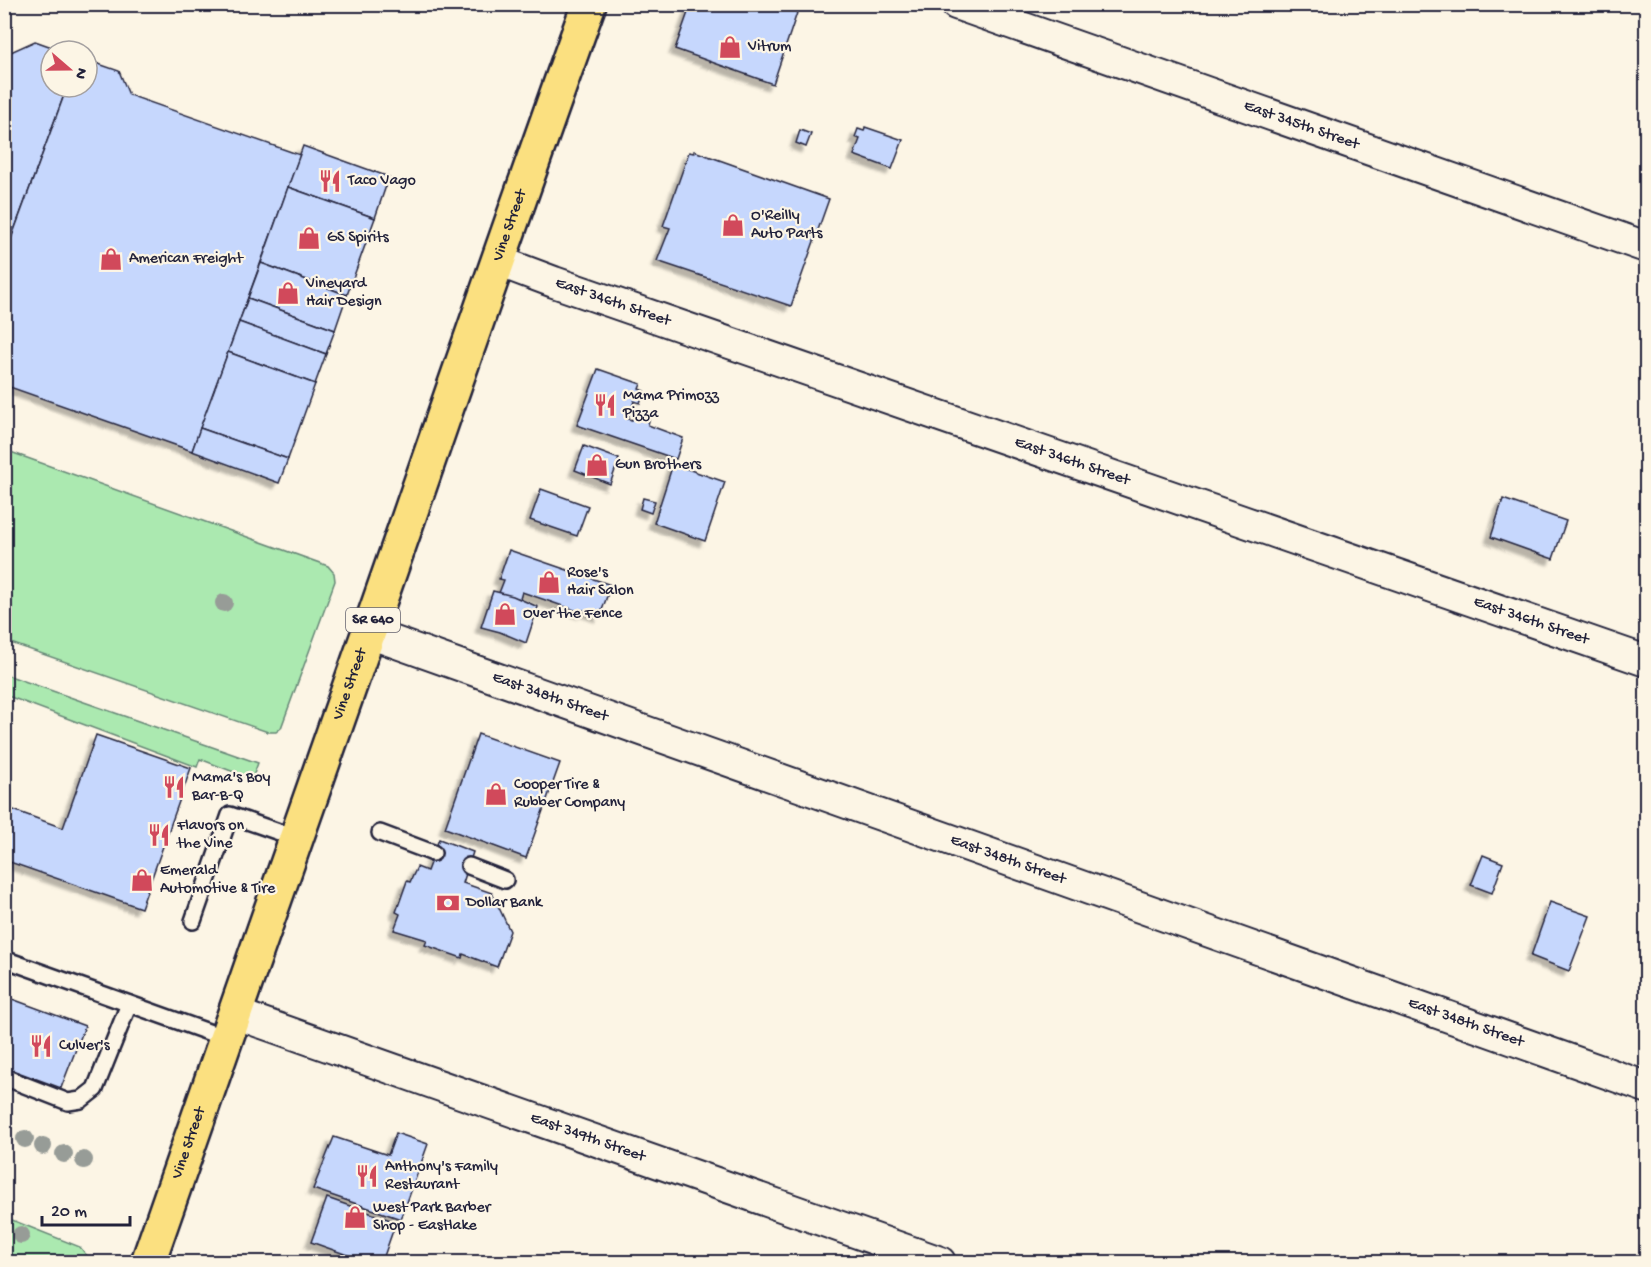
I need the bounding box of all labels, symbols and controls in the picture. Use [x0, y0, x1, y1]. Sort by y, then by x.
shop icon: Vitrum [717, 34, 743, 60]
place label: Vitrum [747, 38, 792, 57]
north arrow [39, 39, 99, 99]
text: N [69, 65, 91, 82]
street label: East 345th Street [1241, 97, 1363, 155]
restaurant icon: Taco Vago [317, 168, 343, 194]
place label: Taco Vago [347, 172, 416, 191]
street label: Vine Street [489, 186, 532, 265]
place label: O'Reilly Auto Parts [751, 207, 823, 244]
shop icon: O'Reilly Auto Parts [720, 212, 746, 238]
shop icon: GS Spirits [296, 225, 322, 251]
place label: GS Spirits [327, 229, 390, 248]
shop icon: American Freight [98, 246, 124, 272]
place label: American Freight [129, 250, 244, 269]
street label: East 346th Street [553, 274, 674, 332]
place label: Vineyard Hair Design [305, 275, 382, 312]
shop icon: Vineyard Hair Design [275, 280, 301, 306]
place label: Mama Primozz Pizza [622, 387, 720, 424]
restaurant icon: Mama Primozz Pizza [592, 392, 618, 418]
street label: East 346th Street [1012, 433, 1133, 491]
shop icon: Gun Brothers [584, 452, 610, 478]
place label: Gun Brothers [615, 456, 702, 475]
place label: Rose's Hair Salon [567, 564, 634, 601]
shop icon: Rose's Hair Salon [536, 569, 562, 595]
street label: East 346th Street [1471, 592, 1593, 650]
shop icon: Over the Fence [492, 601, 518, 627]
place label: Over the Fence [523, 605, 623, 624]
road number: SR 640 [346, 608, 400, 632]
street label: Vine Street [329, 645, 372, 724]
street label: East 348th Street [490, 668, 612, 727]
place label: Mama's Boy Bar-B-Q [191, 769, 270, 806]
restaurant icon: Mama's Boy Bar-B-Q [161, 774, 187, 800]
place label: Cooper Tire & Rubber Company [514, 776, 625, 813]
shop icon: Cooper Tire & Rubber Company [483, 781, 509, 807]
place label: Flavors on the Vine [176, 817, 245, 854]
restaurant icon: Flavors on the Vine [146, 822, 172, 848]
street label: East 348th Street [947, 831, 1070, 890]
place label: Emerald Automotive & Tire [160, 862, 276, 899]
shop icon: Emerald Automotive & Tire [129, 867, 155, 893]
bank icon: Dollar Bank [435, 890, 461, 916]
place label: Dollar Bank [465, 894, 544, 913]
street label: East 348th Street [1405, 994, 1527, 1053]
restaurant icon: Culver's [28, 1033, 54, 1059]
place label: Culver's [59, 1037, 111, 1056]
street label: Vine Street [168, 1103, 211, 1182]
street label: East 349th Street [528, 1109, 649, 1167]
place label: Anthony's Family Restaurant [385, 1158, 498, 1195]
restaurant icon: Anthony's Family Restaurant [354, 1163, 380, 1189]
scale bar [42, 1189, 130, 1227]
place label: West Park Barber Shop - Eastlake [373, 1199, 492, 1236]
text: 20 m [51, 1202, 87, 1223]
shop icon: West Park Barber Shop - Eastlake [342, 1204, 368, 1230]

